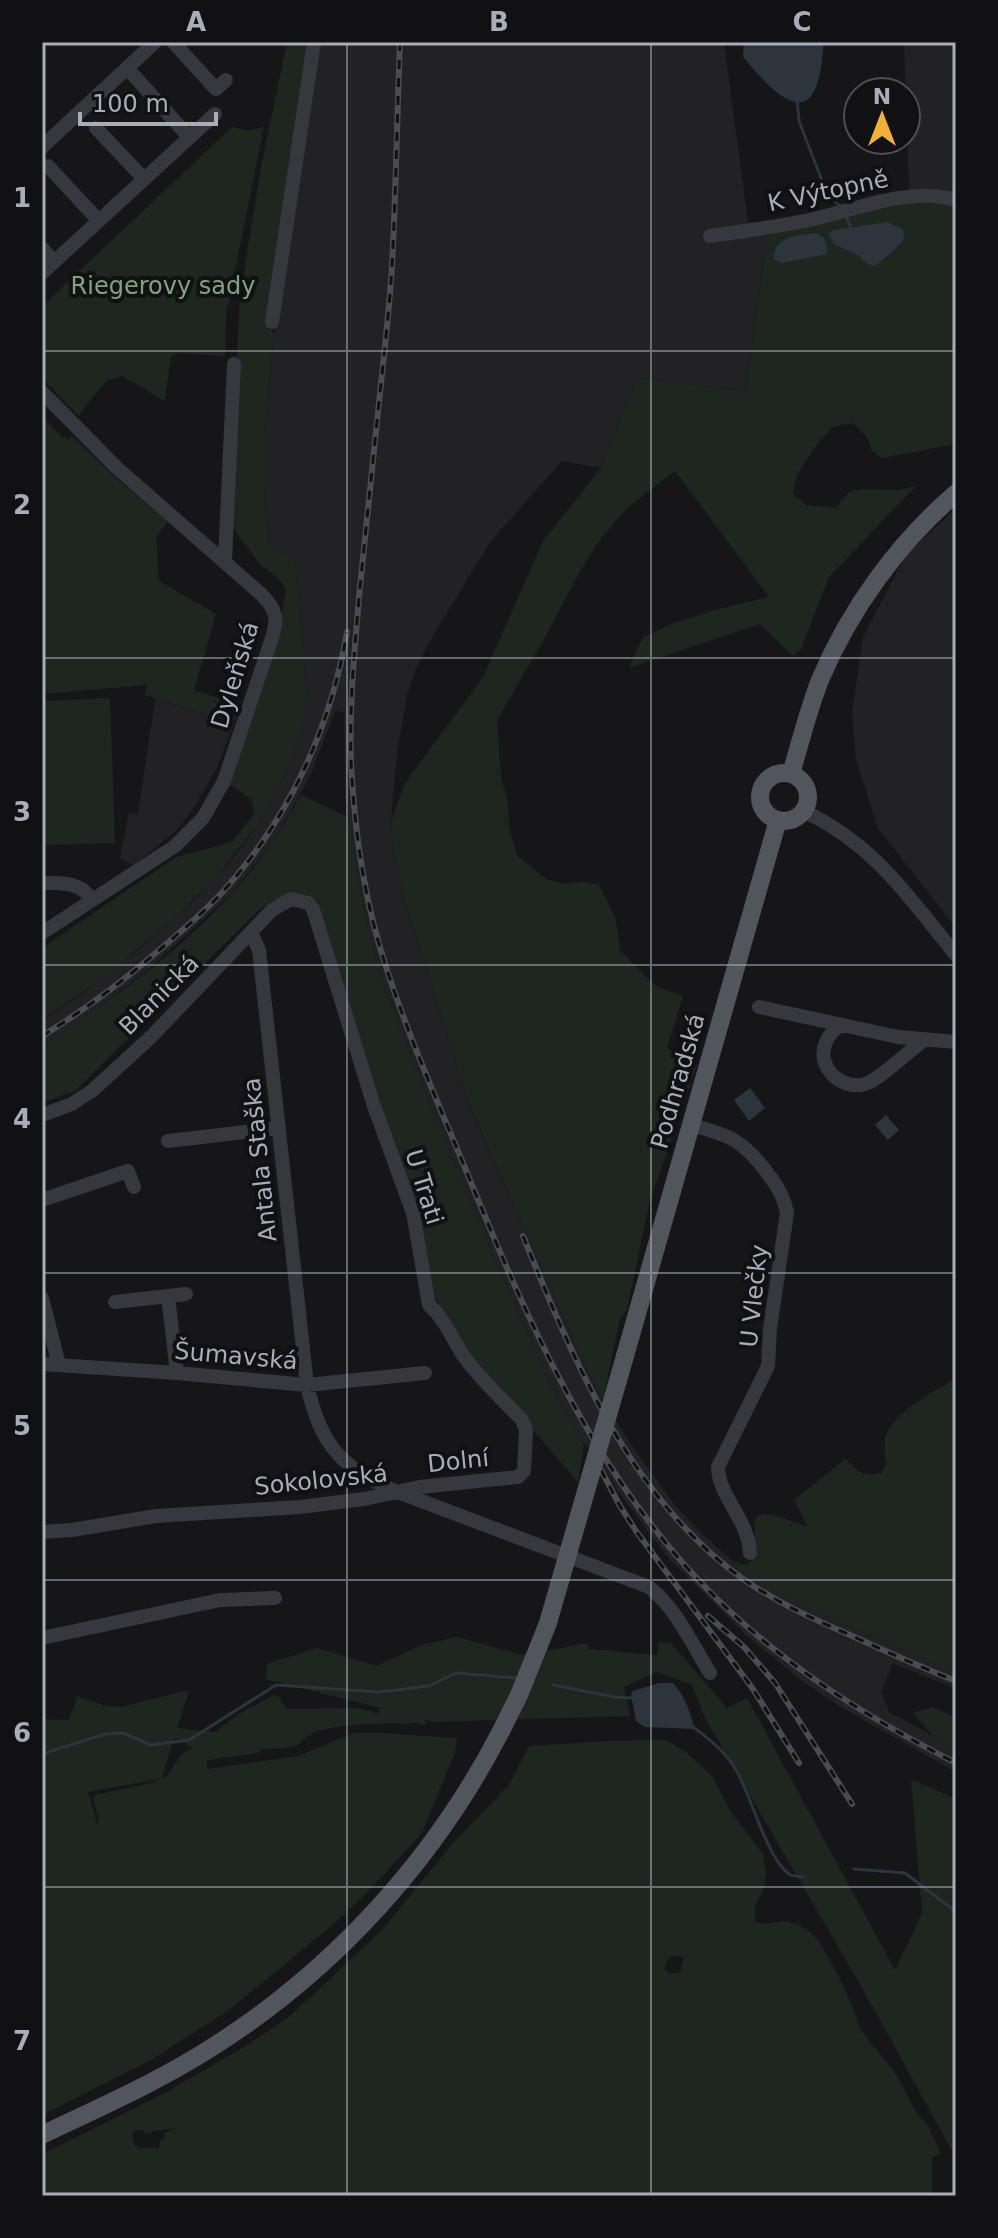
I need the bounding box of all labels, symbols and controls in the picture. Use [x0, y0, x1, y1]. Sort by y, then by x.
text: A [186, 7, 206, 37]
text: B [489, 7, 509, 37]
text: C [792, 7, 812, 37]
scale bar [80, 76, 216, 126]
north arrow [842, 76, 922, 156]
text: N [873, 84, 891, 109]
text: 100 m [92, 90, 169, 118]
street label: K Výtopně [765, 165, 891, 217]
text: 1 [13, 183, 31, 213]
park label: Riegerovy sady [71, 272, 255, 300]
text: 2 [13, 490, 31, 520]
street label: Dyleňská [206, 618, 264, 732]
text: 3 [13, 797, 31, 827]
street label: Blanická [113, 949, 205, 1041]
street label: Podhradská [645, 1010, 711, 1152]
street label: Antala Staška [237, 1077, 283, 1243]
text: 4 [13, 1104, 31, 1134]
street label: U Trati [399, 1146, 449, 1228]
street label: U Vlečky [735, 1243, 773, 1349]
street label: Šumavská [173, 1335, 299, 1375]
text: 5 [13, 1411, 31, 1441]
street label: Dolní [426, 1444, 491, 1478]
street label: Sokolovská [253, 1459, 389, 1501]
text: 6 [13, 1718, 31, 1748]
text: 7 [13, 2026, 31, 2056]

